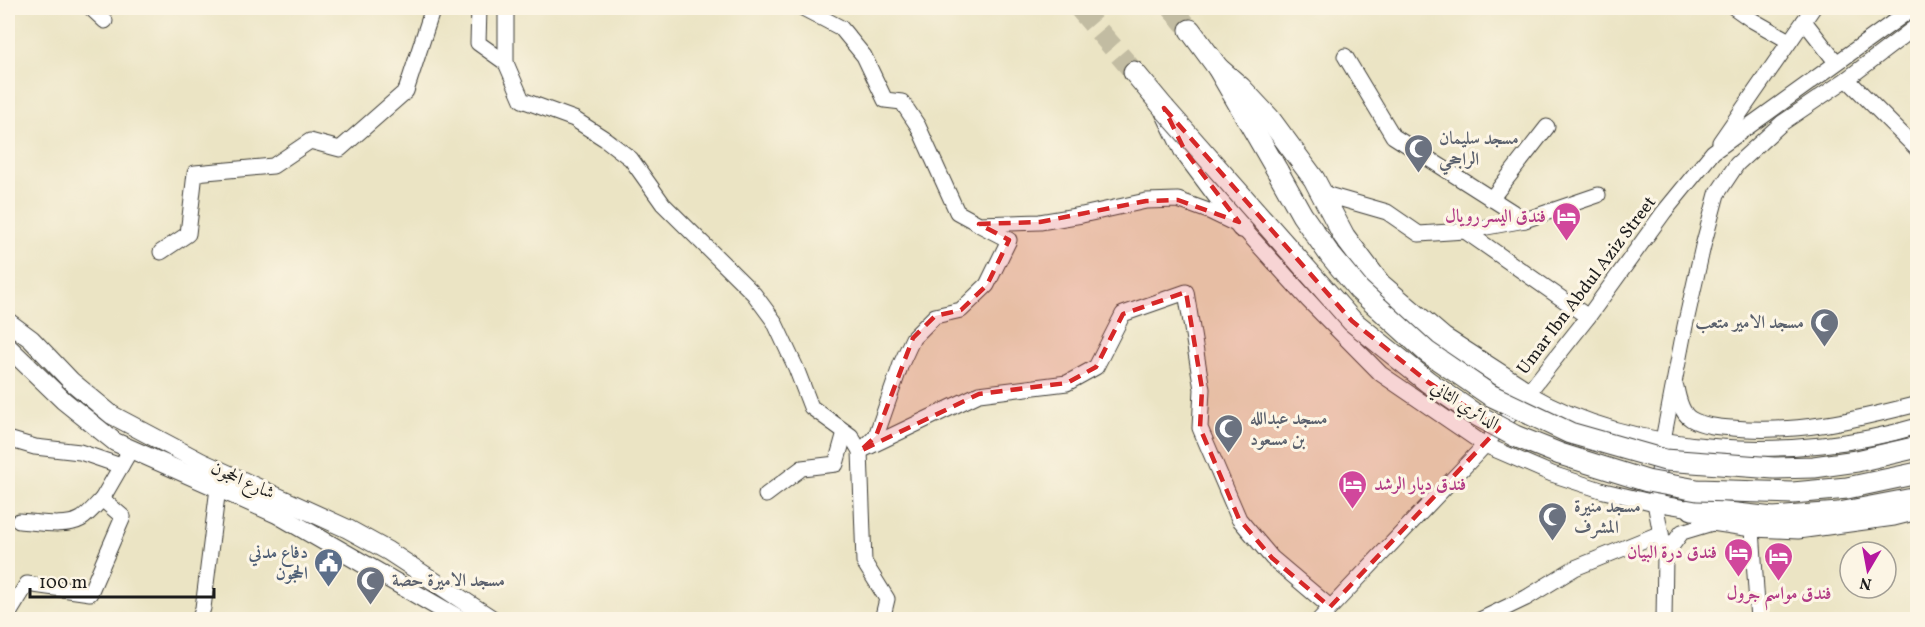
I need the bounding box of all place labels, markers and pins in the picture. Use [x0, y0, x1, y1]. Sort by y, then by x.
place label: مسجد سليمان الراجحي [1439, 127, 1519, 176]
mosque icon: مسجد سليمان الراجحي [1402, 132, 1434, 174]
hotel icon: فندق اليسر رويال [1551, 200, 1583, 242]
place label: فندق اليسر رويال [1445, 205, 1546, 230]
mosque icon: مسجد الامير متعب [1809, 306, 1841, 348]
place label: مسجد الامير متعب [1695, 311, 1804, 336]
place label: مسجد عبدالله بن مسعود [1250, 407, 1327, 453]
mosque icon: مسجد عبدالله بن مسعود [1213, 412, 1245, 454]
hotel icon: فندق ديار الرشد [1337, 468, 1369, 510]
place label: فندق ديار الرشد [1374, 473, 1466, 498]
place label: مسجد منيرة المشرف [1574, 495, 1641, 541]
mosque icon: مسجد منيرة المشرف [1537, 500, 1569, 542]
hotel icon: فندق درة البيان [1722, 536, 1754, 578]
hotel icon: فندق مواسم جرول [1763, 540, 1795, 582]
place label: دفاع مدني الحجون [247, 541, 308, 587]
place label: فندق درة البيان [1627, 541, 1717, 566]
public building icon: دفاع مدني الحجون [313, 546, 345, 588]
mosque icon: مسجد الاميرة حصة [355, 564, 387, 606]
place label: مسجد الاميرة حصة [392, 569, 505, 594]
place label: فندق مواسم جرول [1726, 582, 1832, 611]

